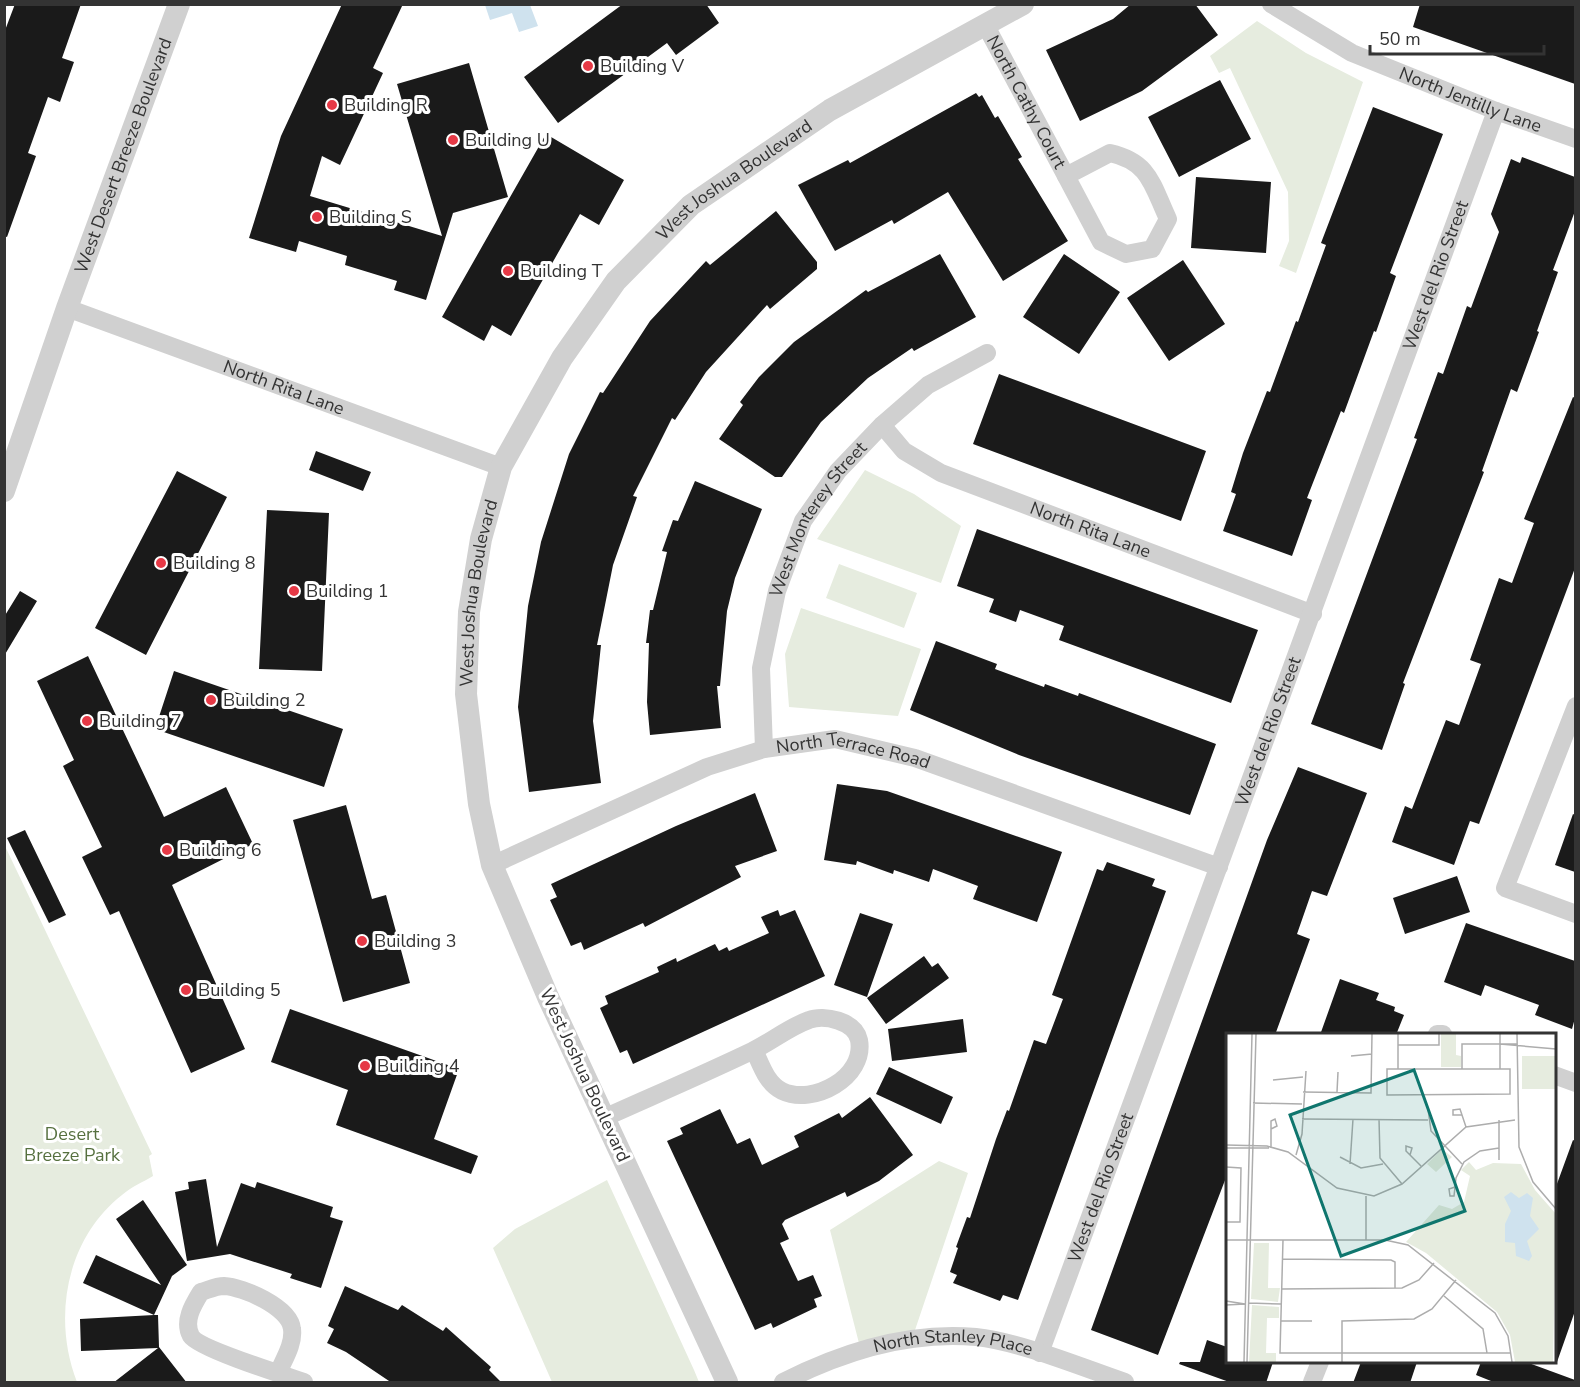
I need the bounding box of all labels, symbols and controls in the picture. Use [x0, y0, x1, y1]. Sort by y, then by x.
scale bar [1370, 18, 1544, 56]
text: 50 m [1379, 27, 1421, 51]
street label: North Cathy Court [981, 31, 1072, 173]
street label: West Desert Breeze Boulevard [69, 34, 178, 277]
place label: Building V [600, 54, 685, 78]
marker: Building V [581, 59, 595, 73]
street label: North Jentilly Lane [1396, 61, 1545, 138]
place label: Building R [344, 93, 428, 117]
marker: Building R [325, 98, 339, 112]
street label: West Joshua Boulevard [651, 114, 817, 246]
place label: Building U [465, 128, 550, 152]
marker: Building U [446, 133, 460, 147]
street label: West del Rio Street [1397, 196, 1474, 354]
place label: Building S [329, 205, 412, 229]
marker: Building S [310, 210, 324, 224]
place label: Building T [520, 259, 603, 283]
marker: Building T [501, 264, 515, 278]
street label: North Rita Lane [220, 354, 348, 421]
street label: West Monterey Street [764, 436, 873, 601]
street label: North Rita Lane [1027, 496, 1154, 563]
street label: West Joshua Boulevard [454, 497, 503, 687]
place label: Building 8 [173, 551, 256, 575]
marker: Building 8 [154, 556, 168, 570]
place label: Building 1 [306, 579, 389, 603]
marker: Building 1 [287, 584, 301, 598]
street label: West del Rio Street [1230, 653, 1307, 810]
place label: Building 2 [223, 688, 306, 712]
marker: Building 2 [204, 693, 218, 707]
place label: Building 7 [99, 709, 182, 733]
marker: Building 7 [80, 714, 94, 728]
street label: North Terrace Road [775, 727, 934, 775]
place label: Building 6 [179, 838, 262, 862]
marker: Building 6 [160, 843, 174, 857]
place label: Building 3 [374, 929, 457, 953]
marker: Building 3 [355, 934, 369, 948]
place label: Building 5 [198, 978, 281, 1002]
marker: Building 5 [179, 983, 193, 997]
street label: West Joshua Boulevard [534, 984, 636, 1166]
inset map [1226, 1033, 1556, 1363]
place label: Building 4 [377, 1054, 460, 1078]
marker: Building 4 [358, 1059, 372, 1073]
street label: West del Rio Street [1062, 1109, 1139, 1266]
park label: Desert Breeze Park [24, 1122, 121, 1167]
street label: North Stanley Place [871, 1324, 1036, 1361]

